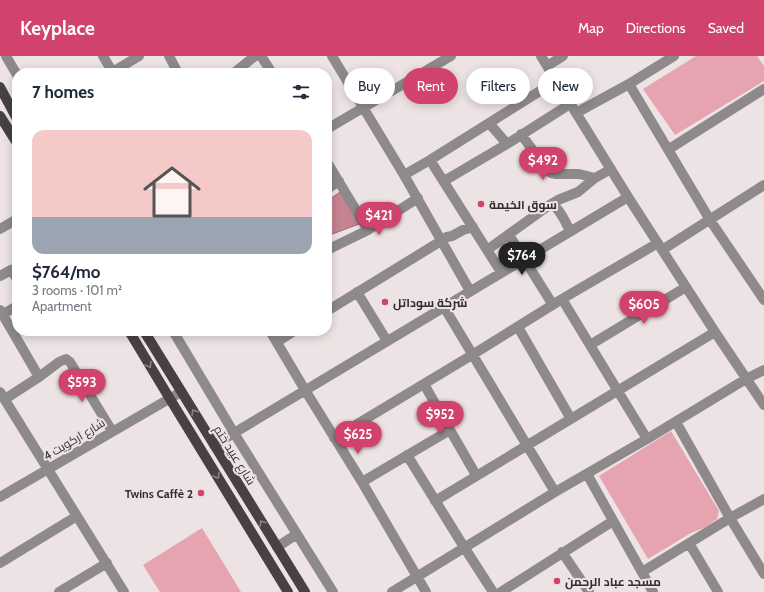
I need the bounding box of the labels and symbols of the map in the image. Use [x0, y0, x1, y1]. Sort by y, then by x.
pin: $492 [519, 147, 567, 181]
place label: سوق الخيمة [489, 197, 557, 213]
marker: سوق الخيمة [476, 199, 486, 209]
pin: $421 [355, 202, 403, 236]
pin: $764 [498, 242, 546, 276]
pin: $605 [620, 291, 668, 325]
place label: شركة سوداتل [393, 295, 467, 311]
marker: شركة سوداتل [380, 297, 390, 307]
one-way arrow [145, 361, 152, 368]
pin: $593 [58, 369, 106, 403]
pin: $952 [416, 401, 464, 435]
one-way arrow [192, 410, 199, 417]
street label: شارع اركويت 4 [40, 415, 108, 464]
pin: $625 [334, 421, 382, 455]
street label: شارع عبيد ختم [210, 422, 259, 488]
one-way arrow [212, 472, 219, 479]
place label: Twins Caffè 2 [125, 486, 193, 501]
marker: Twins Caffè 2 [196, 488, 206, 498]
one-way arrow [259, 520, 267, 527]
place label: مسجد عباد الرحمن [565, 574, 661, 590]
marker: مسجد عباد الرحمن [552, 576, 562, 586]

